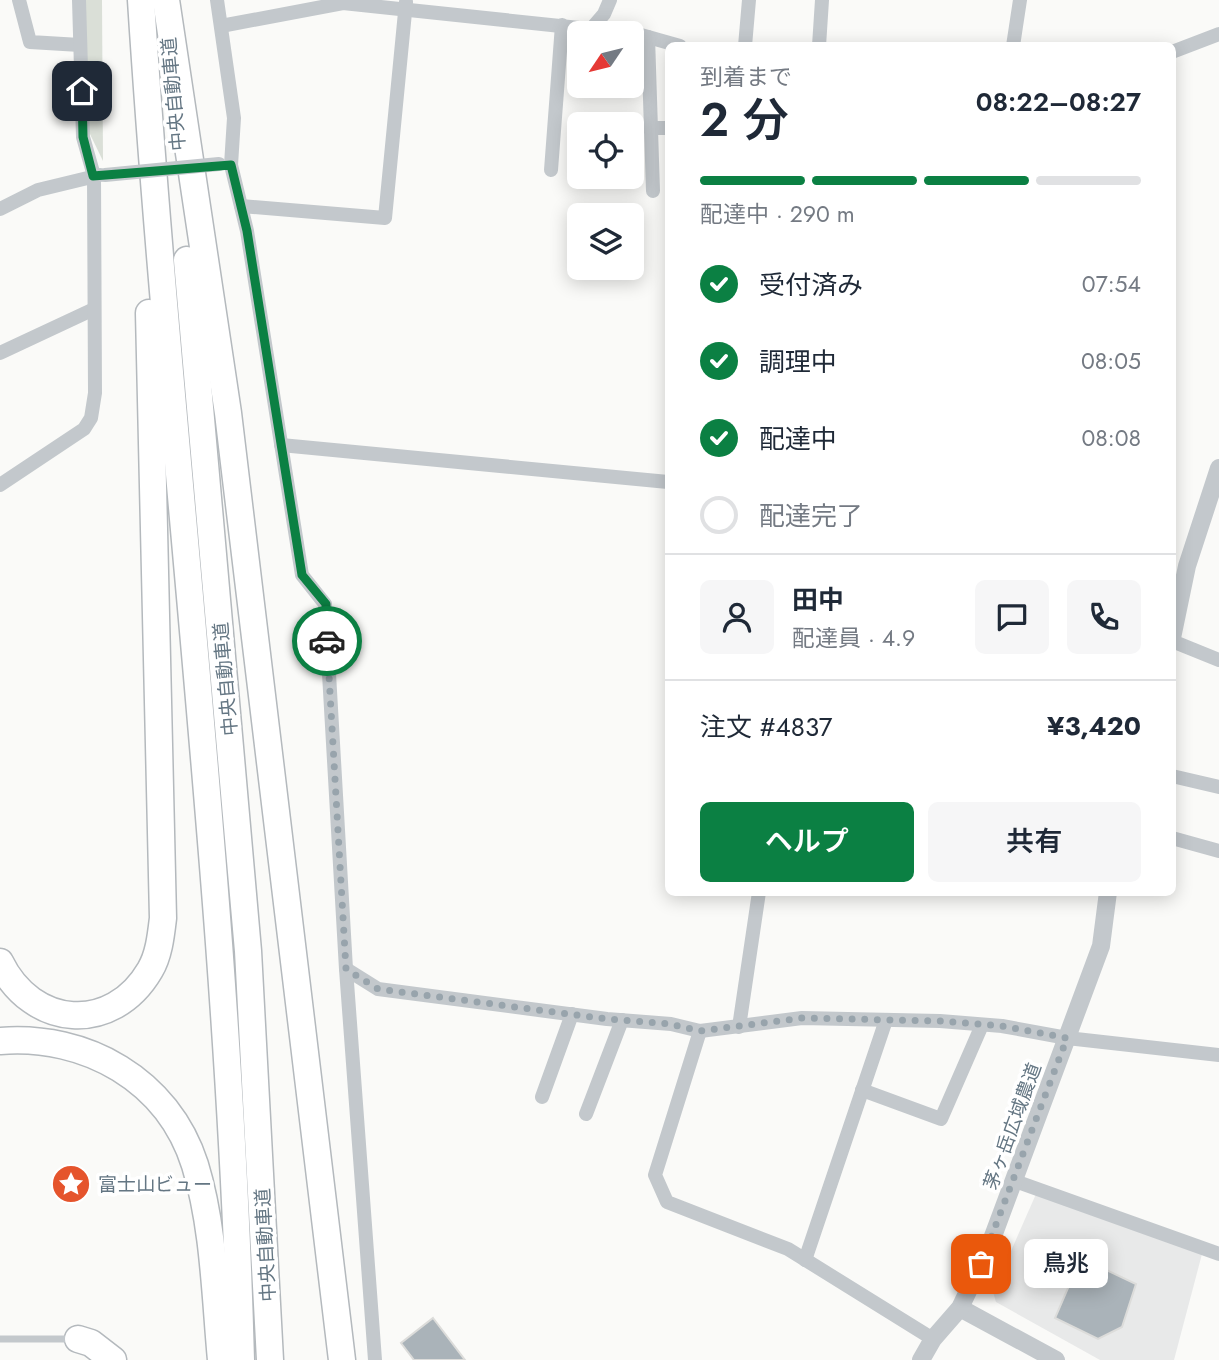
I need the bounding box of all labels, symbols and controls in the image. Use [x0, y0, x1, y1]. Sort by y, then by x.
north arrow [567, 21, 644, 98]
map controls [567, 21, 644, 280]
street label: 中央自動車道 [155, 36, 192, 152]
text: 到着まで [700, 60, 792, 94]
pin [52, 61, 112, 121]
icon: home [63, 72, 101, 110]
text: 08:22–08:27 [976, 83, 1141, 121]
text: 2 分 [700, 87, 789, 153]
button: locate [567, 112, 644, 189]
text: 配達中 · 290 m [700, 197, 855, 231]
button: layers [567, 203, 644, 280]
icon: check [700, 265, 738, 303]
text: 受付済み [759, 266, 863, 304]
text: 07:54 [1082, 267, 1141, 301]
icon: check [700, 342, 738, 380]
text: 調理中 [759, 343, 837, 381]
text: 08:05 [1081, 344, 1141, 378]
icon: check [700, 419, 738, 457]
text: 配達中 [759, 420, 837, 458]
text: 08:08 [1081, 421, 1141, 455]
text: 配達完了 [759, 497, 863, 535]
button: person [700, 580, 774, 654]
button: chat [975, 580, 1049, 654]
button: phone [1067, 580, 1141, 654]
text: 田中 [792, 581, 844, 619]
courier [292, 606, 362, 676]
street label: 中央自動車道 [207, 621, 244, 737]
text: 配達員 · 4.9 [792, 621, 915, 655]
icon: car [308, 622, 346, 660]
text: ¥3,420 [1047, 707, 1141, 745]
text: 注文 #4837 [700, 708, 832, 746]
button: ヘルプ [700, 802, 914, 882]
button: 共有 [928, 802, 1141, 882]
street label: 茅ヶ岳広域農道 [977, 1059, 1048, 1193]
place icon: 富士山ビュー [50, 1163, 92, 1205]
place label: 富士山ビュー [98, 1171, 212, 1198]
street label: 中央自動車道 [249, 1187, 282, 1303]
pin [951, 1234, 1011, 1294]
callout: 鳥兆 [1023, 1240, 1107, 1288]
icon: bag [962, 1245, 1000, 1283]
text: 鳥兆 [1043, 1246, 1089, 1280]

